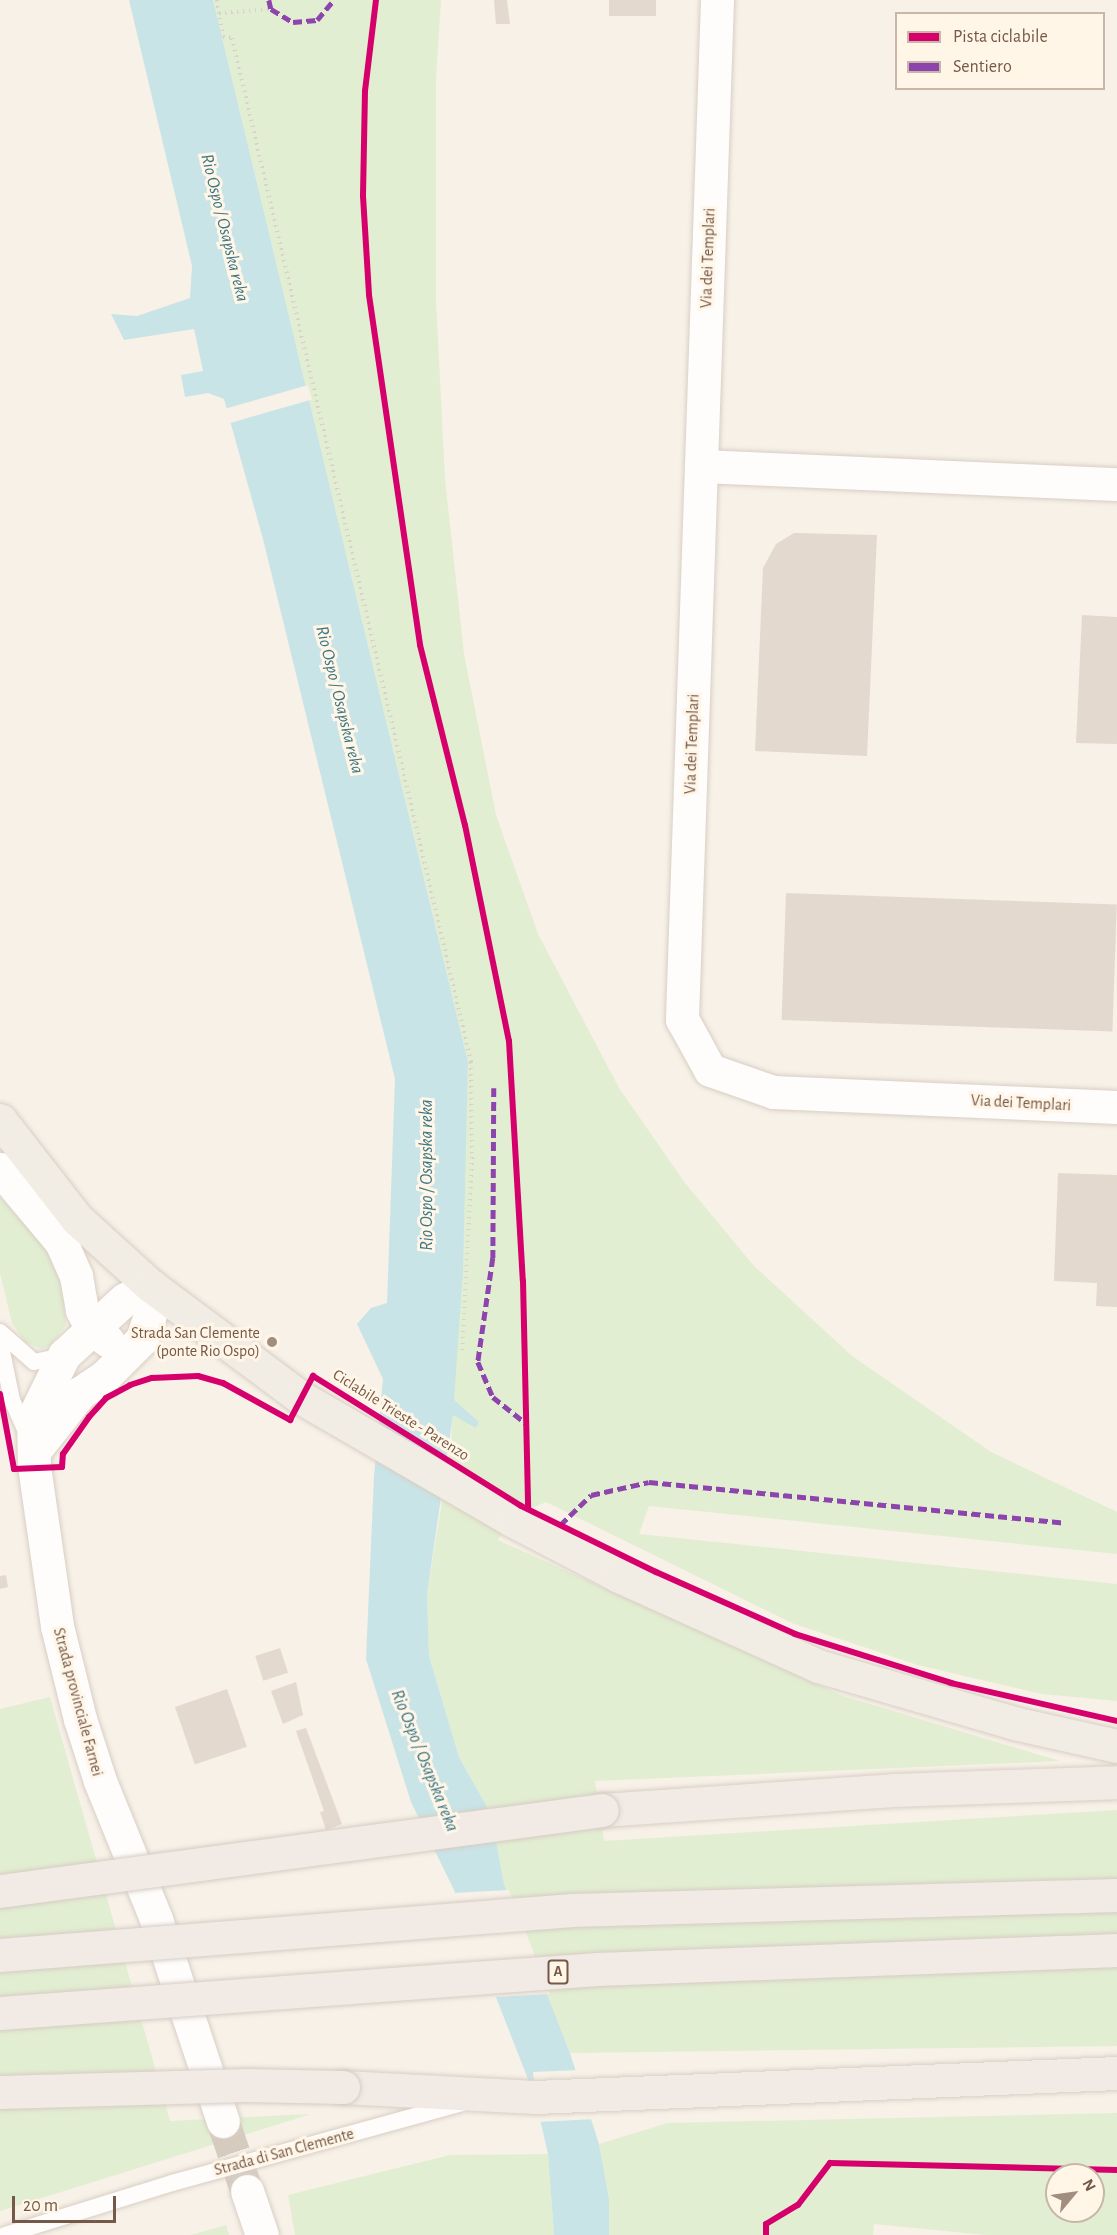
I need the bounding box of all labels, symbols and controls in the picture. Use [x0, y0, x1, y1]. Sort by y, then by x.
legend [895, 12, 1105, 90]
text: Pista ciclabile [953, 28, 1048, 46]
text: Sentiero [953, 58, 1012, 76]
water label: Rio Ospo / Osapska reka [195, 152, 253, 304]
street label: Via dei Templari [697, 207, 719, 309]
water label: Rio Ospo / Osapska reka [310, 624, 368, 776]
street label: Via dei Templari [681, 693, 703, 795]
street label: Via dei Templari [970, 1091, 1072, 1115]
water label: Rio Ospo / Osapska reka [416, 1099, 438, 1251]
place label: Strada San Clemente (ponte Rio Ospo) [131, 1323, 260, 1361]
marker: Strada San Clemente (ponte Rio Ospo) [265, 1335, 279, 1349]
street label: Ciclabile Trieste - Parenzo [329, 1365, 473, 1465]
street label: Strada provinciale Farnei [49, 1626, 107, 1778]
water label: Rio Ospo / Osapska reka [386, 1687, 462, 1835]
road number: A [548, 1960, 568, 1984]
street label: Strada di San Clemente [212, 2124, 356, 2180]
north arrow [1045, 2163, 1105, 2223]
text: N [1079, 2176, 1099, 2194]
scale bar [15, 2184, 118, 2222]
text: 20 m [23, 2197, 58, 2215]

